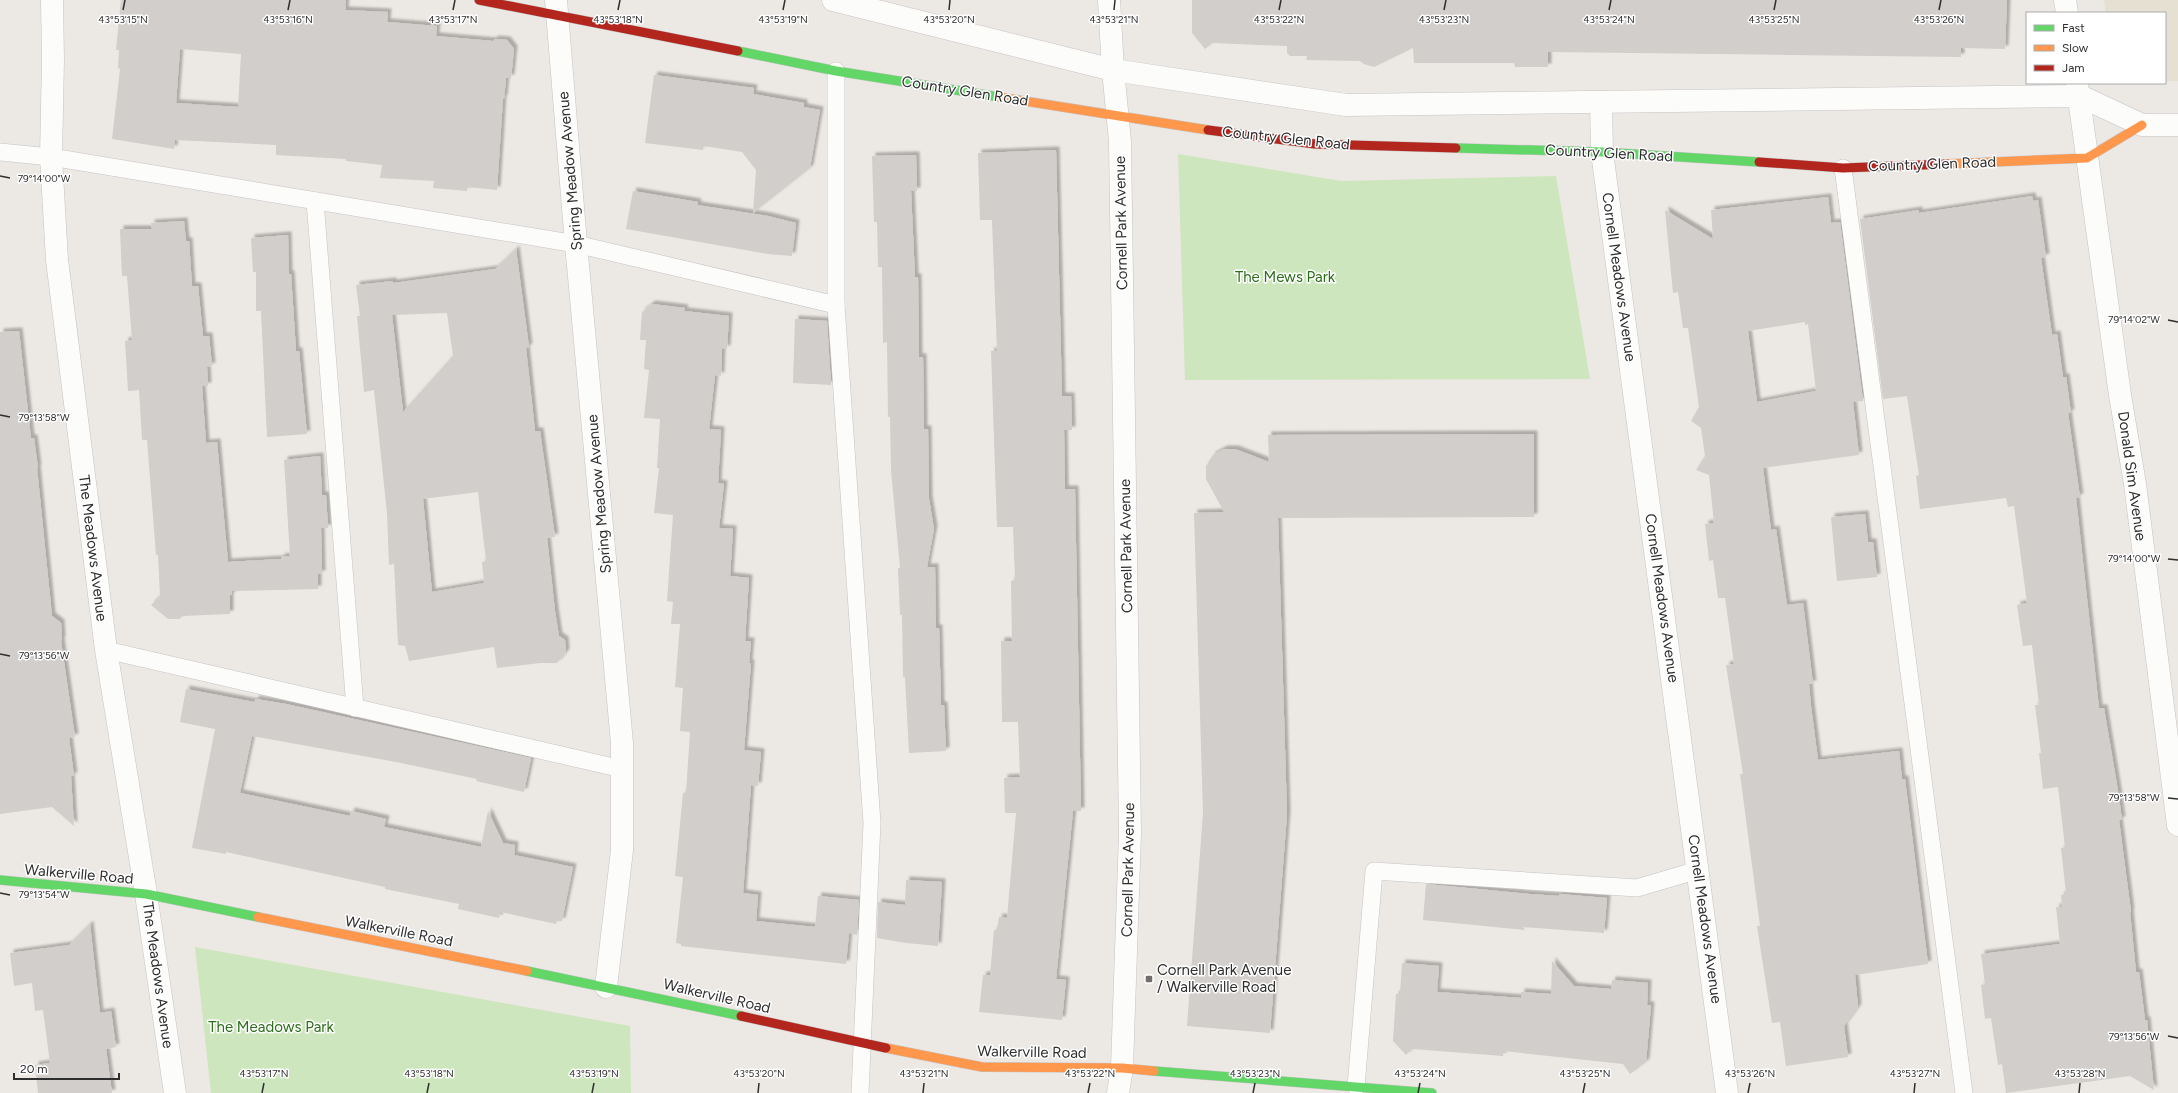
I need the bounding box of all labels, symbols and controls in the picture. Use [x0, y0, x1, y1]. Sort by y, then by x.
legend [2026, 12, 2166, 84]
text: 43°53'15"N [98, 13, 148, 26]
text: 43°53'16"N [263, 13, 313, 26]
text: 43°53'17"N [429, 13, 477, 26]
text: 43°53'18"N [593, 13, 643, 26]
text: 43°53'19"N [758, 13, 808, 26]
text: 43°53'20"N [923, 13, 975, 26]
text: 43°53'21"N [1089, 13, 1139, 26]
text: 43°53'22"N [1254, 13, 1304, 26]
text: 43°53'23"N [1419, 13, 1469, 26]
text: 43°53'24"N [1583, 13, 1635, 26]
text: 43°53'25"N [1749, 13, 1799, 26]
text: 43°53'26"N [1914, 13, 1964, 26]
text: Fast [2062, 21, 2085, 35]
text: Slow [2062, 41, 2089, 55]
text: Jam [2062, 61, 2085, 75]
street label: Country Glen Road [900, 72, 1030, 110]
street label: Spring Meadow Avenue [554, 91, 586, 251]
street label: Country Glen Road [1221, 122, 1351, 154]
street label: Country Glen Road [1545, 141, 1673, 165]
street label: Country Glen Road [1868, 153, 1996, 175]
street label: Cornell Park Avenue [1111, 156, 1131, 290]
text: 79°14'00"W [18, 172, 71, 185]
street label: Cornell Meadows Avenue [1598, 191, 1640, 363]
park label: The Mews Park [1235, 268, 1336, 286]
text: 79°14'02"W [2108, 313, 2160, 326]
street label: Donald Sim Avenue [2114, 410, 2150, 542]
text: 79°13'58"W [19, 411, 70, 424]
street label: Spring Meadow Avenue [583, 414, 615, 574]
street label: The Meadows Avenue [75, 474, 111, 622]
street label: Cornell Park Avenue [1116, 479, 1136, 613]
street label: Cornell Meadows Avenue [1641, 512, 1683, 684]
text: 79°14'00"W [2108, 552, 2161, 565]
text: 79°13'56"W [19, 649, 70, 662]
text: 79°13'58"W [2109, 791, 2160, 804]
street label: Cornell Park Avenue [1118, 803, 1138, 937]
street label: Cornell Meadows Avenue [1684, 833, 1726, 1005]
street label: Walkerville Road [24, 860, 134, 888]
text: 79°13'54"W [18, 888, 70, 901]
street label: The Meadows Avenue [139, 901, 177, 1049]
street label: Walkerville Road [344, 912, 454, 950]
place label: Cornell Park Avenue / Walkerville Road [1157, 961, 1291, 996]
marker: Cornell Park Avenue / Walkerville Road [1144, 974, 1154, 984]
street label: Walkerville Road [662, 975, 772, 1017]
park label: The Meadows Park [208, 1018, 334, 1036]
text: 79°13'56"W [2109, 1030, 2160, 1043]
street label: Walkerville Road [977, 1042, 1087, 1062]
scale bar [14, 1055, 119, 1081]
text: 20 m [20, 1062, 48, 1076]
text: 43°53'17"N [240, 1067, 288, 1080]
text: 43°53'18"N [404, 1067, 454, 1080]
text: 43°53'19"N [569, 1067, 619, 1080]
text: 43°53'20"N [733, 1067, 785, 1080]
text: 43°53'21"N [899, 1067, 949, 1080]
text: 43°53'22"N [1065, 1067, 1115, 1080]
text: 43°53'23"N [1230, 1067, 1280, 1080]
text: 43°53'24"N [1394, 1067, 1446, 1080]
text: 43°53'25"N [1560, 1067, 1610, 1080]
text: 43°53'26"N [1725, 1067, 1775, 1080]
text: 43°53'27"N [1890, 1067, 1940, 1080]
text: 43°53'28"N [2054, 1067, 2106, 1080]

